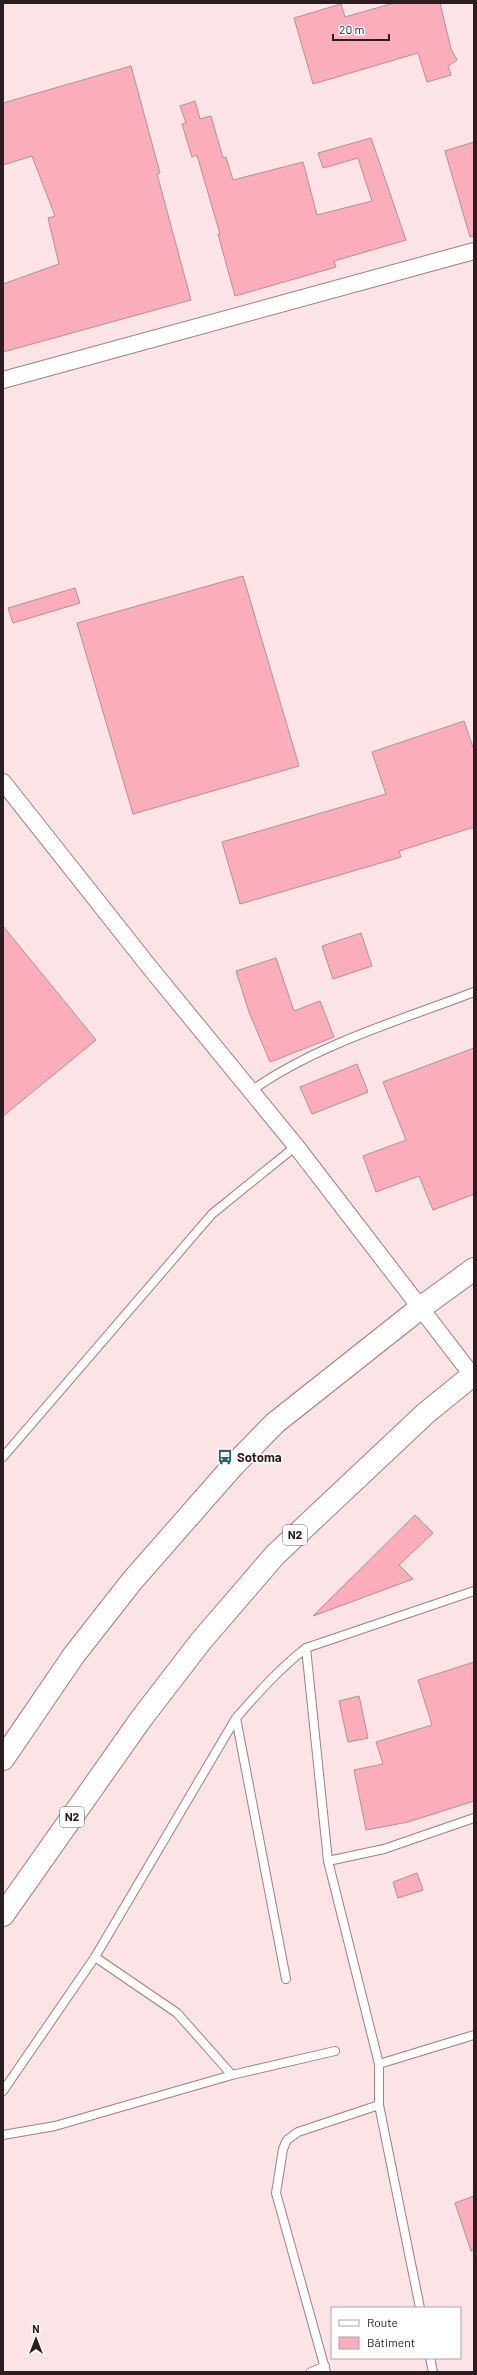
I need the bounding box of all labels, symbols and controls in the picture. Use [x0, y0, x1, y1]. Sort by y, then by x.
scale bar [333, 16, 389, 42]
text: 20 m [339, 22, 365, 36]
bus stop icon: Sotoma [216, 1448, 234, 1466]
place label: Sotoma [237, 1449, 282, 1465]
road number: N2 [283, 1525, 307, 1545]
road number: N2 [60, 1807, 84, 1827]
legend [331, 2307, 461, 2359]
text: Route [367, 2315, 398, 2329]
north arrow [16, 2319, 56, 2359]
text: N [32, 2322, 40, 2335]
text: Bâtiment [367, 2335, 415, 2349]

